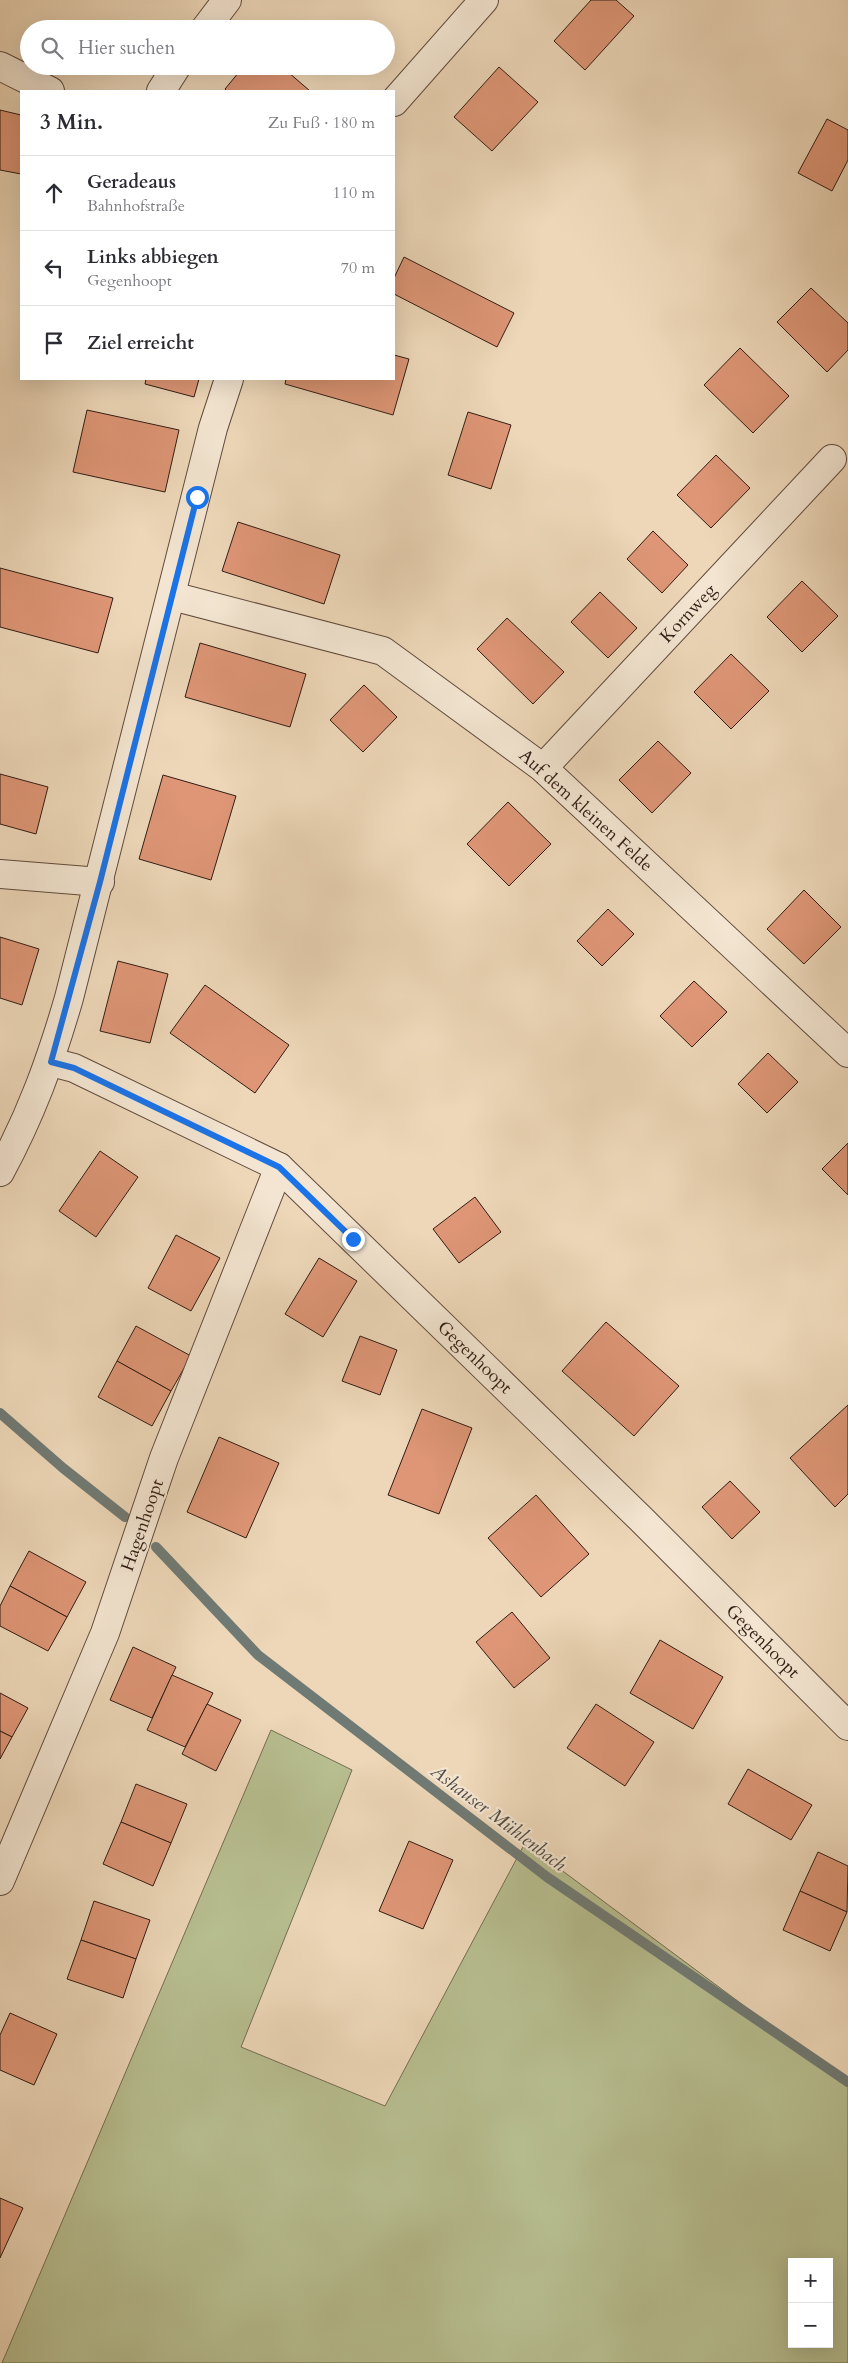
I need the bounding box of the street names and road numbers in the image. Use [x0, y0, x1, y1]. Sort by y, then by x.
street label: Kornweg [654, 578, 723, 648]
street label: Auf dem kleinen Felde [513, 743, 658, 877]
street label: Gegenhoopt [432, 1315, 518, 1400]
street label: Hagenhoopt [115, 1475, 170, 1575]
street label: Gegenhoopt [720, 1599, 805, 1684]

